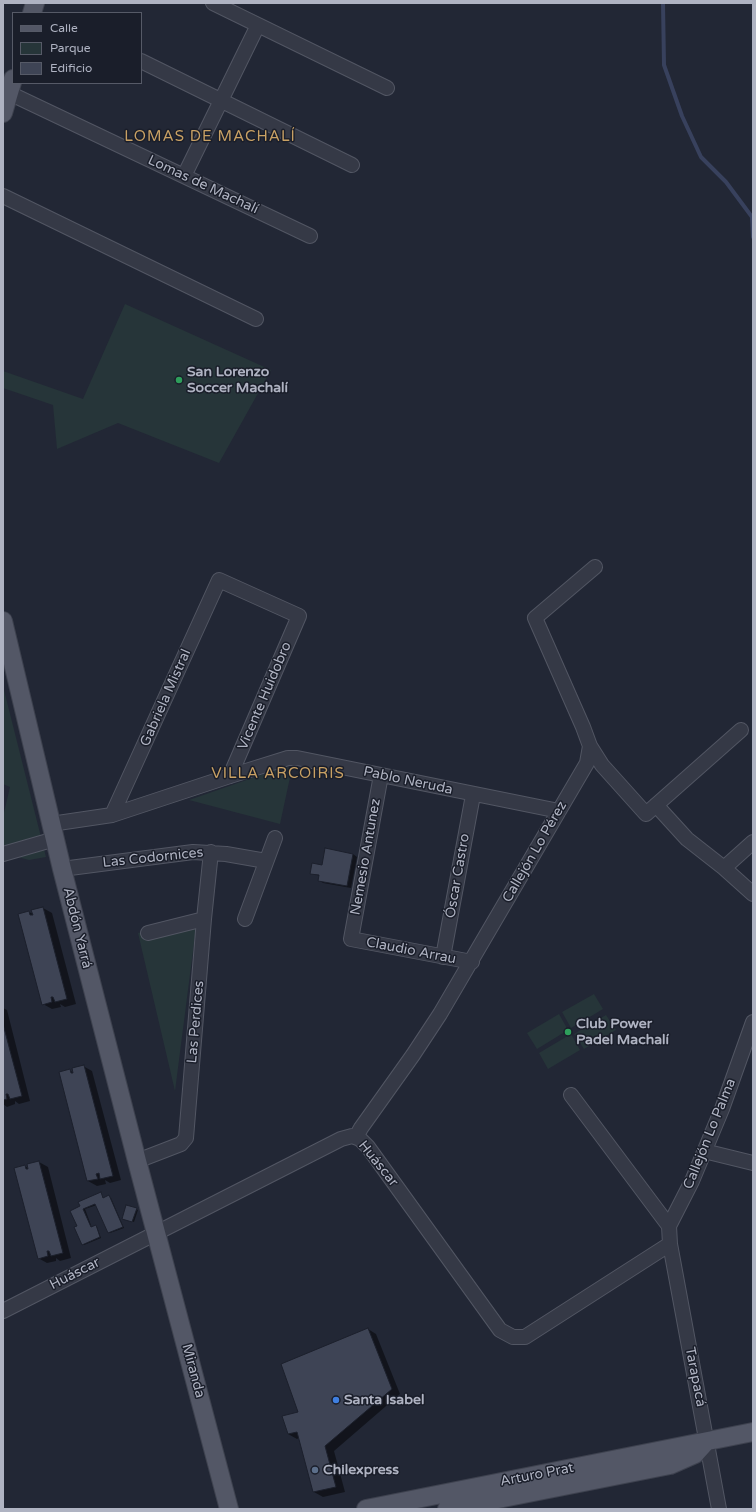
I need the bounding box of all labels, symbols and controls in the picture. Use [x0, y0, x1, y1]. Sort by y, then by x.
legend [12, 12, 142, 84]
text: Calle [50, 21, 78, 35]
text: Parque [50, 41, 91, 55]
text: Edificio [50, 61, 92, 75]
district label: LOMAS DE MACHALÍ [124, 128, 296, 146]
street label: Lomas de Machalí [145, 152, 261, 218]
place label: San Lorenzo Soccer Machalí [187, 364, 288, 396]
marker: San Lorenzo Soccer Machalí [174, 375, 184, 385]
street label: Vicente Huidobro [235, 639, 295, 753]
street label: Gabriela Mistral [137, 647, 195, 749]
street label: Pablo Neruda [362, 763, 454, 799]
district label: VILLA ARCOIRIS [211, 765, 345, 783]
street label: Nemesio Antunez [347, 797, 385, 917]
street label: Callejón Lo Pérez [499, 798, 571, 906]
street label: Óscar Castro [442, 832, 474, 920]
street label: Las Codornices [102, 844, 204, 872]
street label: Abdón Yarrá [59, 886, 95, 970]
street label: Claudio Arrau [365, 934, 457, 968]
street label: Las Perdices [184, 980, 208, 1064]
place label: Club Power Padel Machalí [576, 1016, 669, 1048]
marker: Club Power Padel Machalí [563, 1027, 573, 1037]
street label: Callejón Lo Palma [680, 1076, 740, 1192]
street label: Huáscar [354, 1138, 402, 1190]
street label: Huáscar [47, 1254, 103, 1294]
street label: Miranda [178, 1342, 208, 1400]
street label: Tarapacá [681, 1346, 709, 1408]
place label: Santa Isabel [344, 1392, 424, 1408]
marker: Santa Isabel [331, 1395, 341, 1405]
street label: Arturo Prat [499, 1460, 575, 1490]
place label: Chilexpress [323, 1462, 399, 1478]
marker: Chilexpress [310, 1465, 320, 1475]

